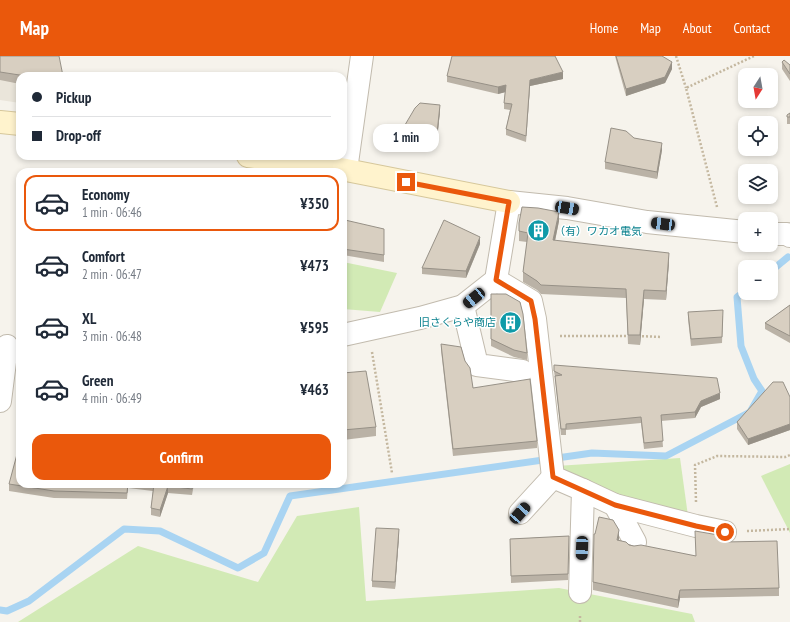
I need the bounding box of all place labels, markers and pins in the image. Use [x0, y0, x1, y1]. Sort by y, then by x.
building icon: （有）ワカオ電気 [525, 218, 551, 244]
place label: （有）ワカオ電気 [554, 224, 642, 238]
building icon: 旧さくらや商店 [498, 309, 524, 335]
place label: 旧さくらや商店 [419, 315, 496, 329]

